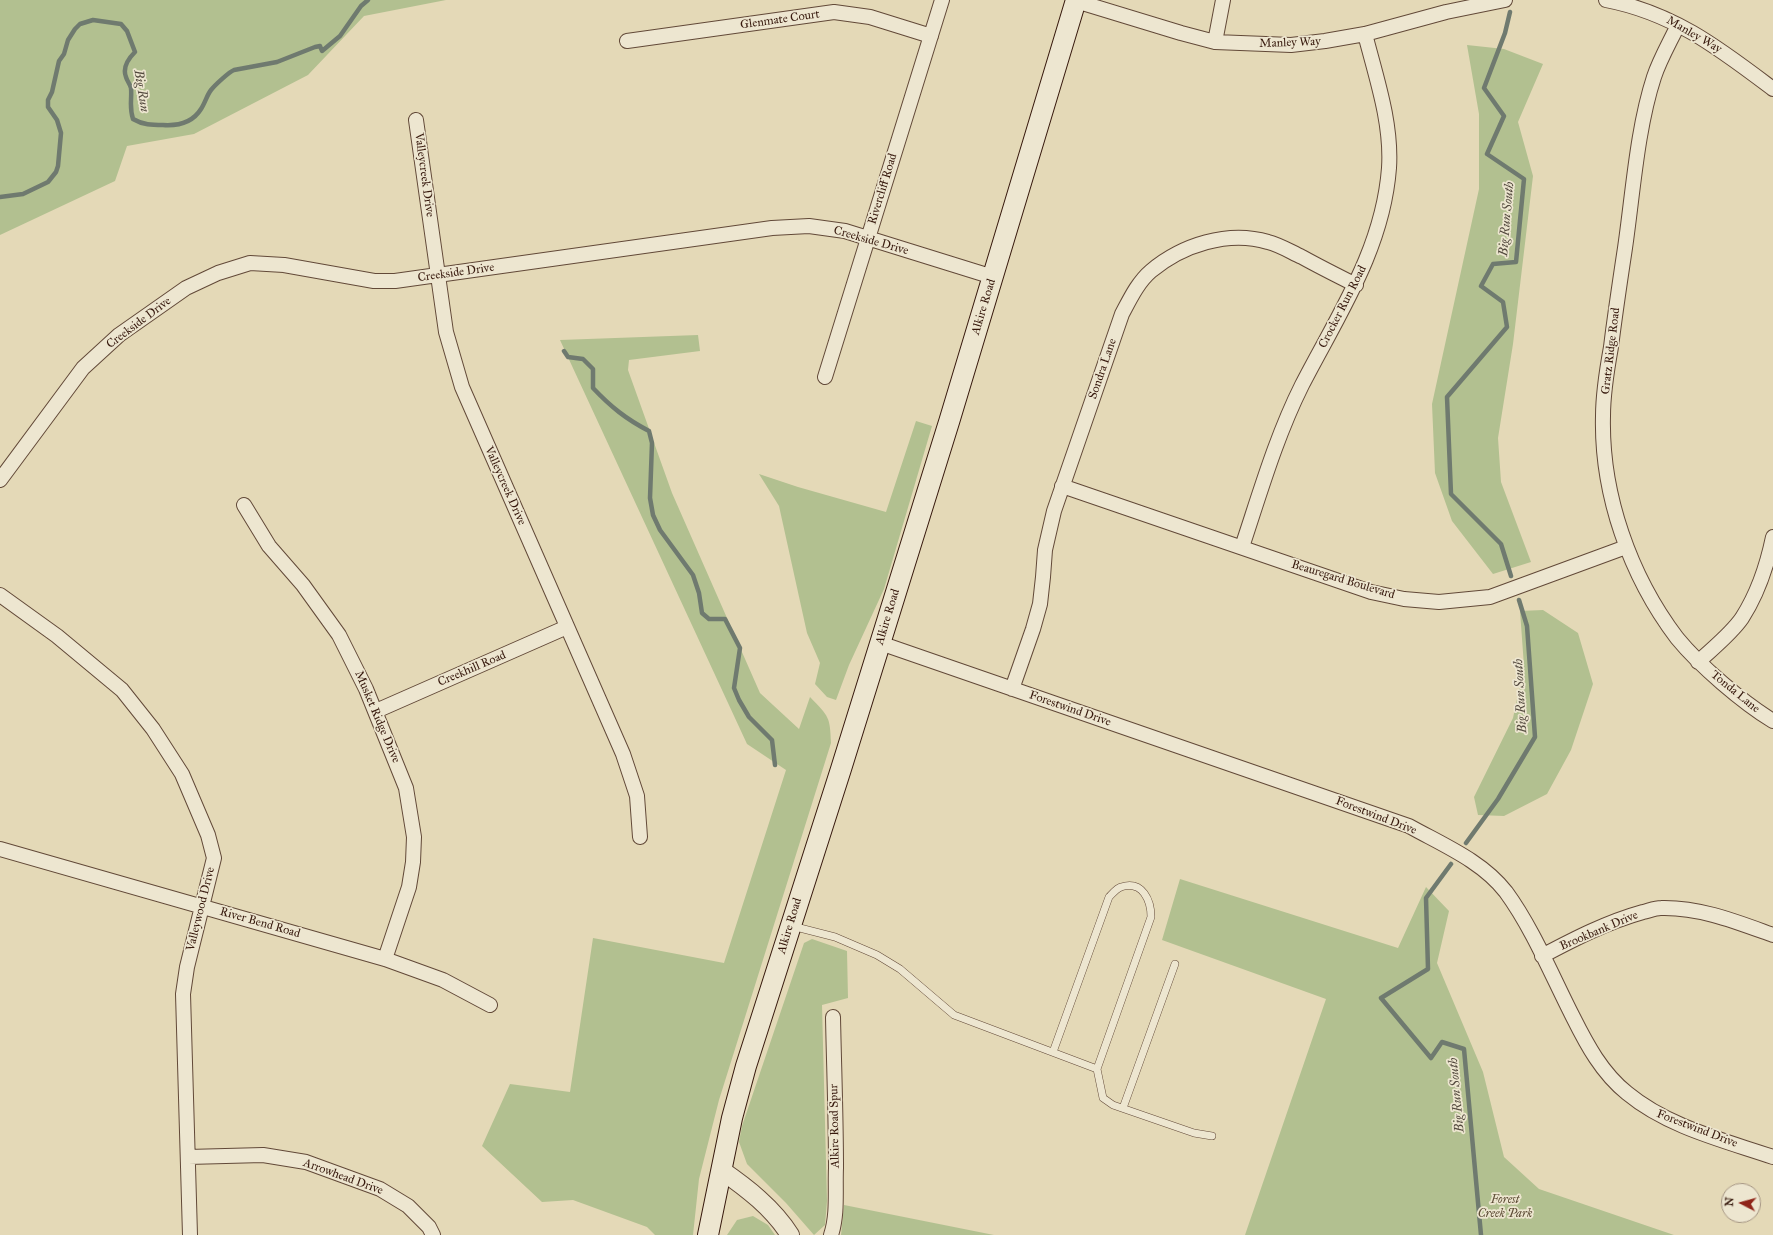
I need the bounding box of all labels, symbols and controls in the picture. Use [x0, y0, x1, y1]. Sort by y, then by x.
street label: Glenmate Court [739, 7, 821, 33]
street label: Manley Way [1664, 13, 1724, 57]
street label: Manley Way [1259, 35, 1321, 51]
water label: Big Run [130, 69, 152, 113]
street label: Valleycreek Drive [411, 132, 437, 218]
street label: Rivercliff Road [865, 152, 901, 226]
water label: Big Run South [1496, 181, 1518, 257]
street label: Creekside Drive [832, 223, 910, 259]
street label: Creekside Drive [417, 261, 495, 285]
street label: Crocker Run Road [1316, 263, 1370, 351]
street label: Alkire Road [969, 277, 999, 337]
street label: Creekside Drive [104, 294, 174, 352]
street label: Gratz Ridge Road [1599, 307, 1623, 395]
street label: Sondra Lane [1086, 337, 1120, 401]
street label: Valleycreek Drive [481, 444, 529, 528]
street label: Beauregard Boulevard [1290, 557, 1396, 603]
street label: Alkire Road [873, 587, 903, 647]
street label: Creekhill Road [436, 648, 508, 690]
water label: Big Run South [1511, 658, 1531, 734]
street label: Tonda Lane [1708, 668, 1762, 716]
street label: Musket Ridge Drive [351, 669, 403, 765]
street label: Forestwind Drive [1027, 688, 1113, 730]
street label: Forestwind Drive [1333, 794, 1419, 838]
street label: Valleywood Drive [184, 866, 218, 952]
street label: Alkire Road [775, 896, 805, 956]
street label: River Bend Road [218, 905, 302, 941]
street label: Brookbank Drive [1558, 908, 1640, 954]
water label: Big Run South [1446, 1057, 1468, 1133]
street label: Alkire Road Spur [827, 1084, 843, 1168]
street label: Forestwind Drive [1654, 1107, 1740, 1151]
street label: Arrowhead Drive [301, 1156, 385, 1198]
north arrow [1721, 1183, 1761, 1223]
park label: Forest Creek Park [1478, 1193, 1532, 1221]
text: N [1723, 1196, 1737, 1207]

